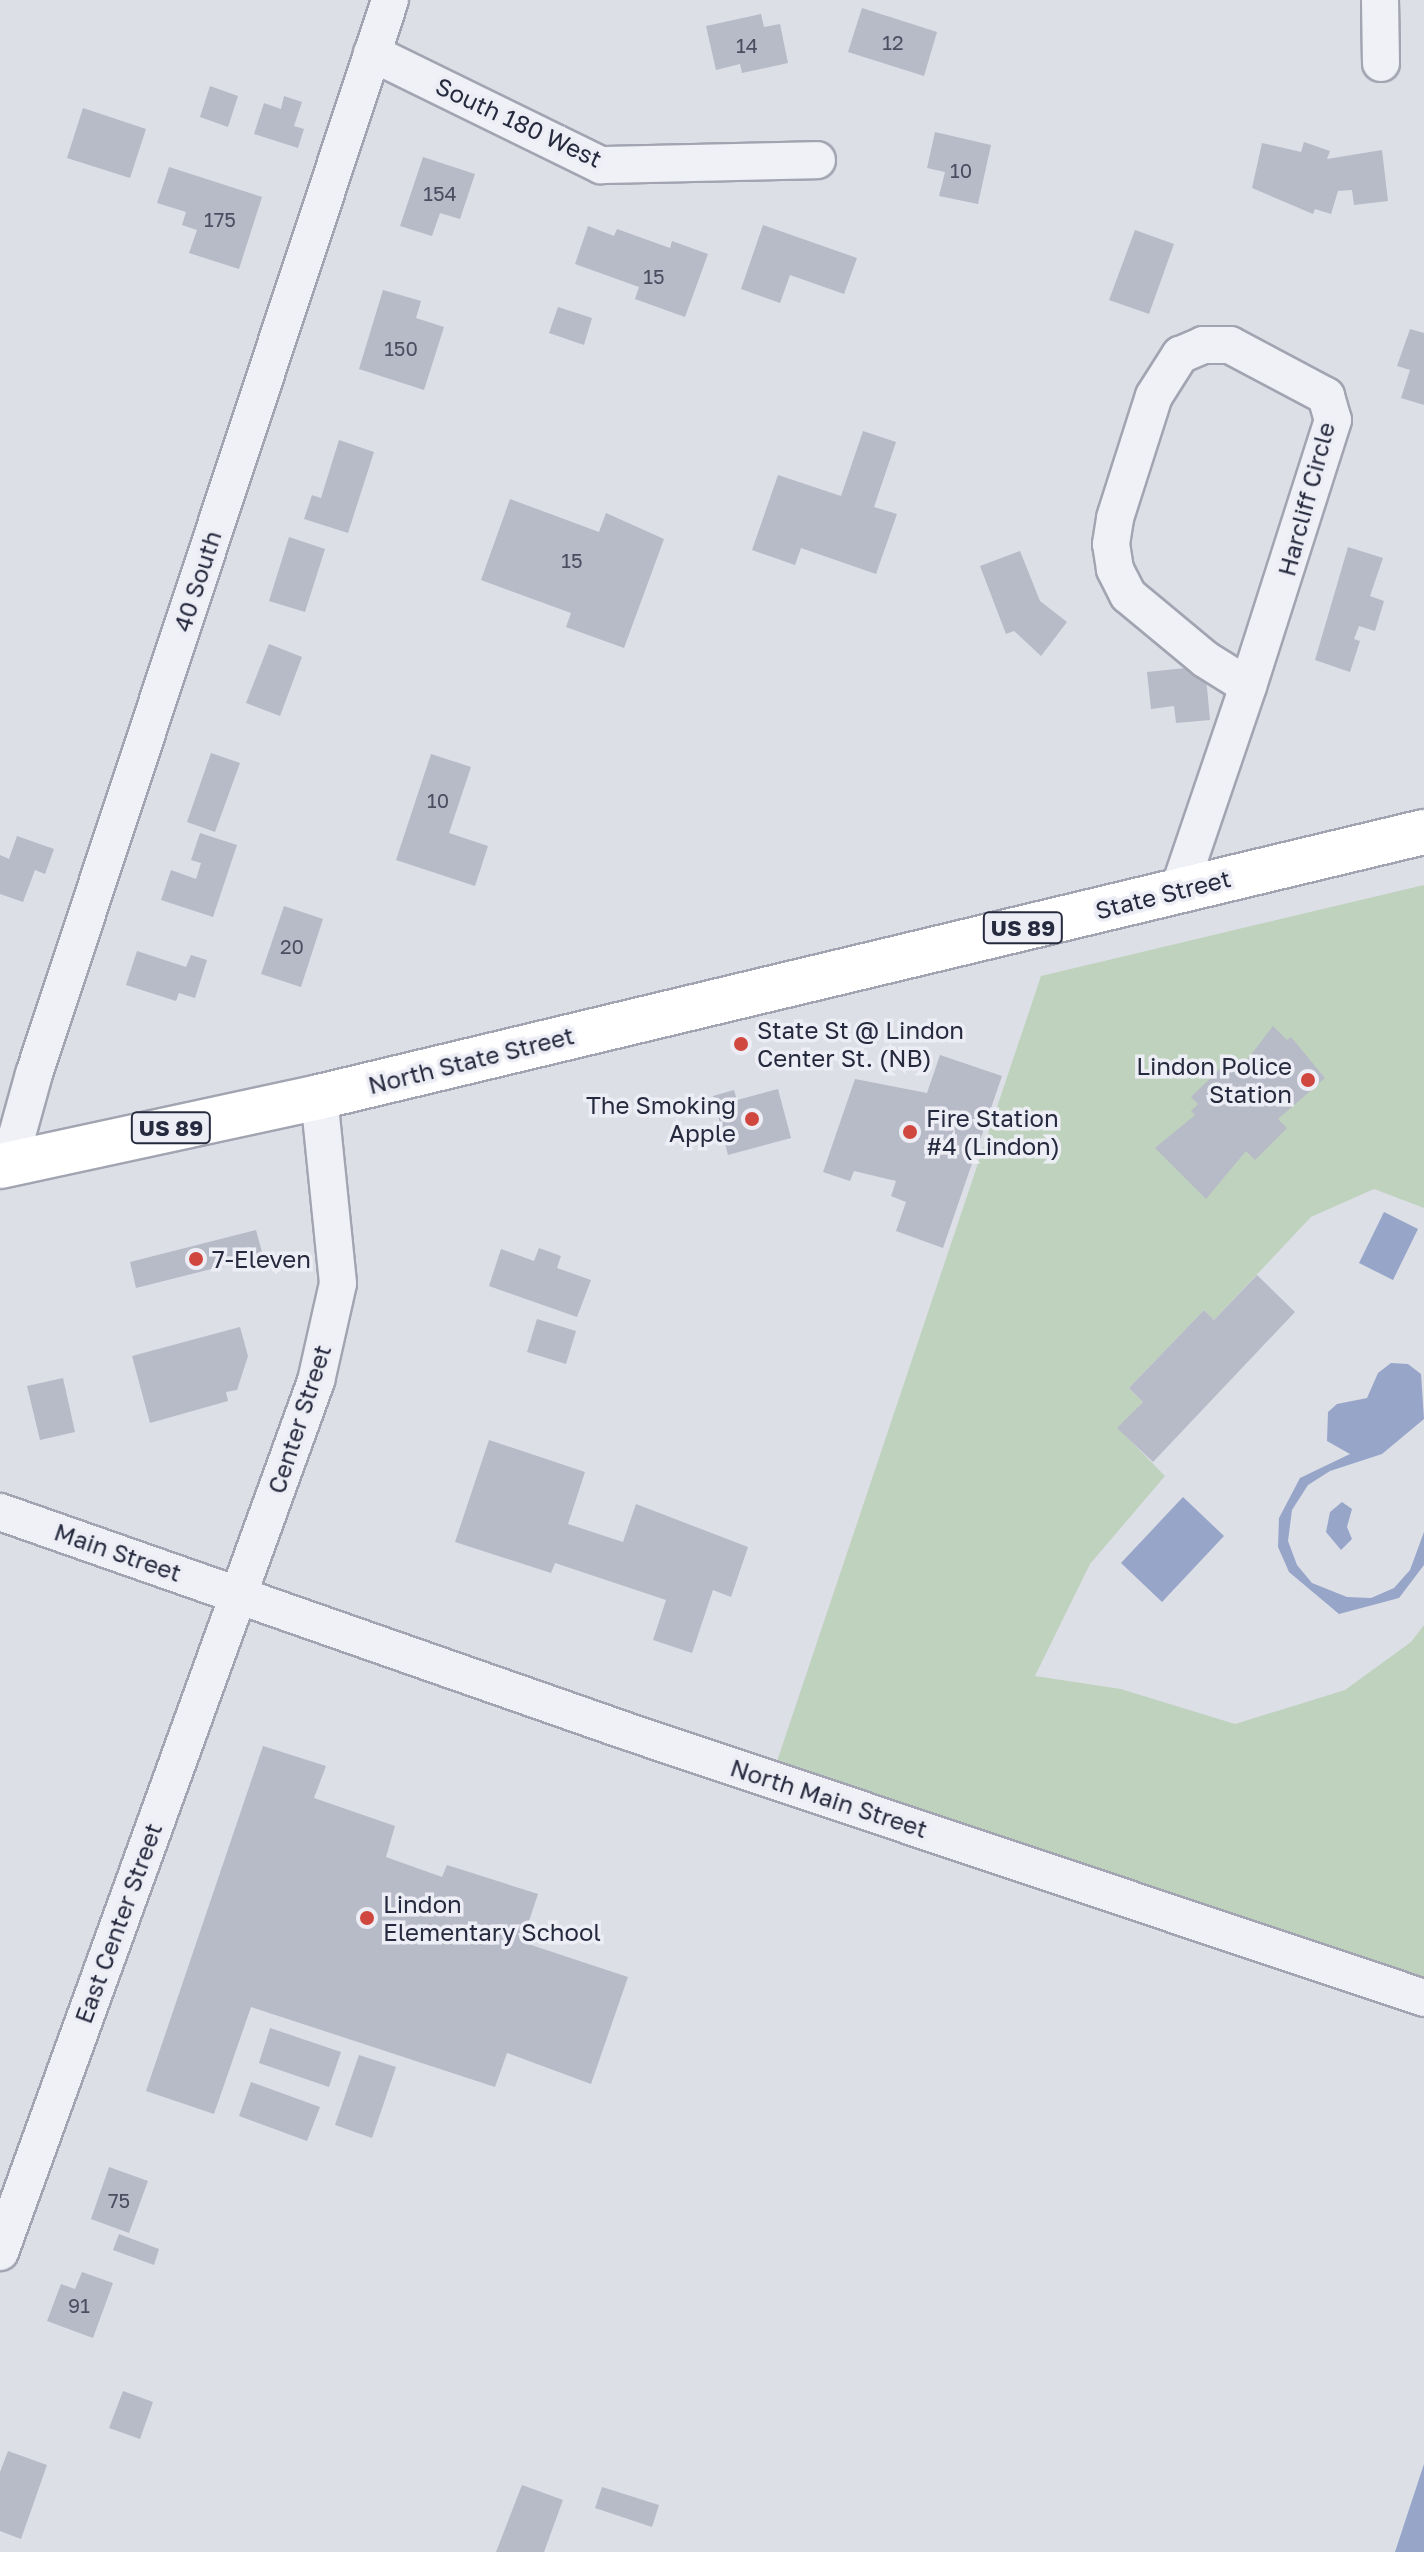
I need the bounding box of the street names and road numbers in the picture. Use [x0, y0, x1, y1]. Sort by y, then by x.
street label: South 180 West [431, 71, 607, 173]
street label: Harcliff Circle [1272, 419, 1340, 579]
street label: 40 South [167, 527, 227, 635]
street label: State Street [1092, 863, 1234, 925]
road number: US 89 [981, 910, 1065, 946]
street label: North State Street [365, 1020, 577, 1100]
road number: US 89 [129, 1110, 213, 1146]
street label: Center Street [261, 1341, 337, 1497]
street label: Main Street [51, 1517, 185, 1587]
street label: North Main Street [727, 1753, 931, 1843]
street label: East Center Street [68, 1819, 168, 2027]

